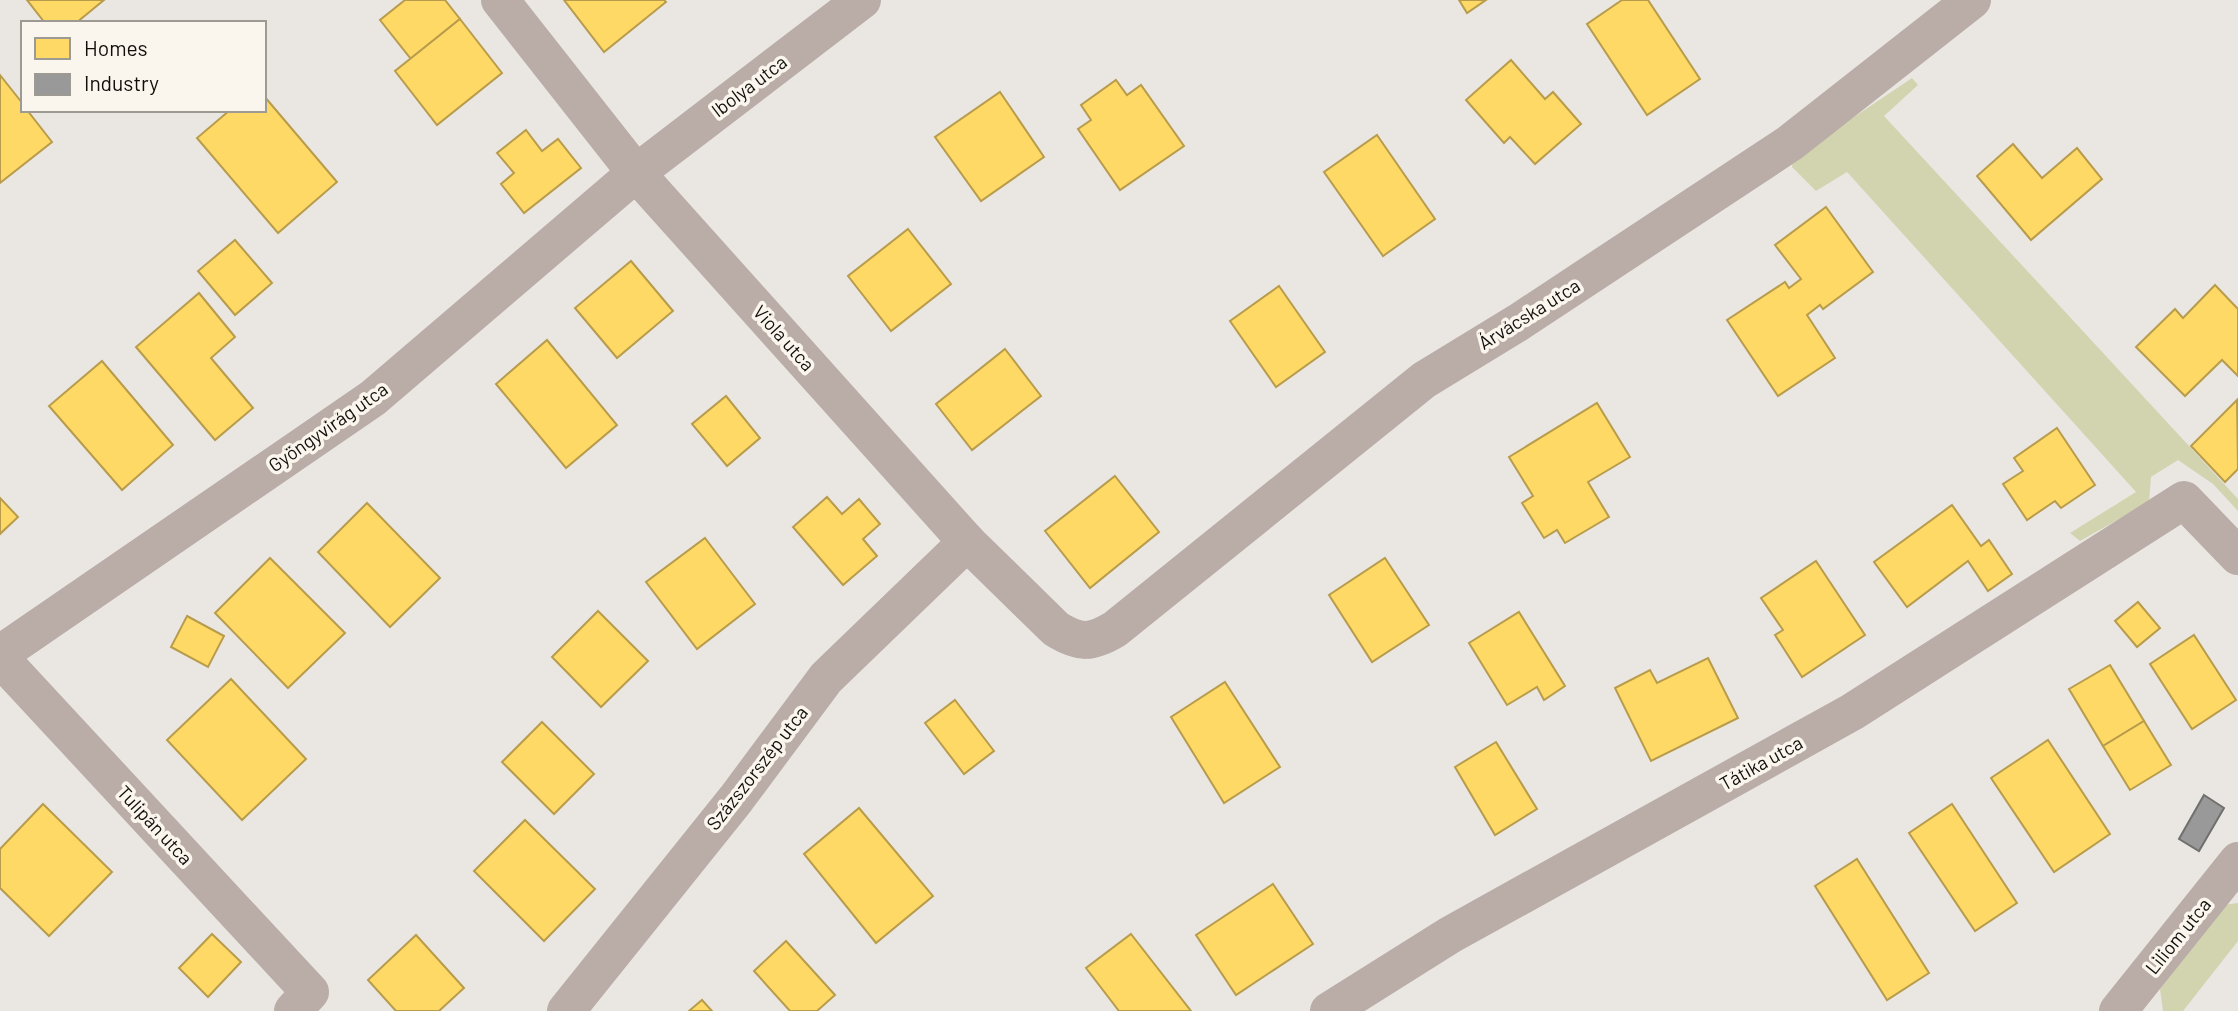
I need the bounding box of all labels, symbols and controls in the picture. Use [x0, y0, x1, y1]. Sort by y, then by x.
legend [21, 21, 266, 112]
text: Homes [84, 35, 148, 60]
street label: Ibolya utca [706, 50, 791, 121]
text: Industry [84, 70, 159, 95]
street label: Árvácska utca [1474, 273, 1584, 354]
street label: Viola utca [749, 300, 820, 375]
street label: Gyöngyvirág utca [264, 377, 392, 476]
street label: Százszorszép utca [701, 701, 812, 834]
street label: Tátika utca [1715, 730, 1806, 795]
street label: Tulipán utca [113, 780, 198, 869]
street label: Liliom utca [2140, 893, 2215, 978]

